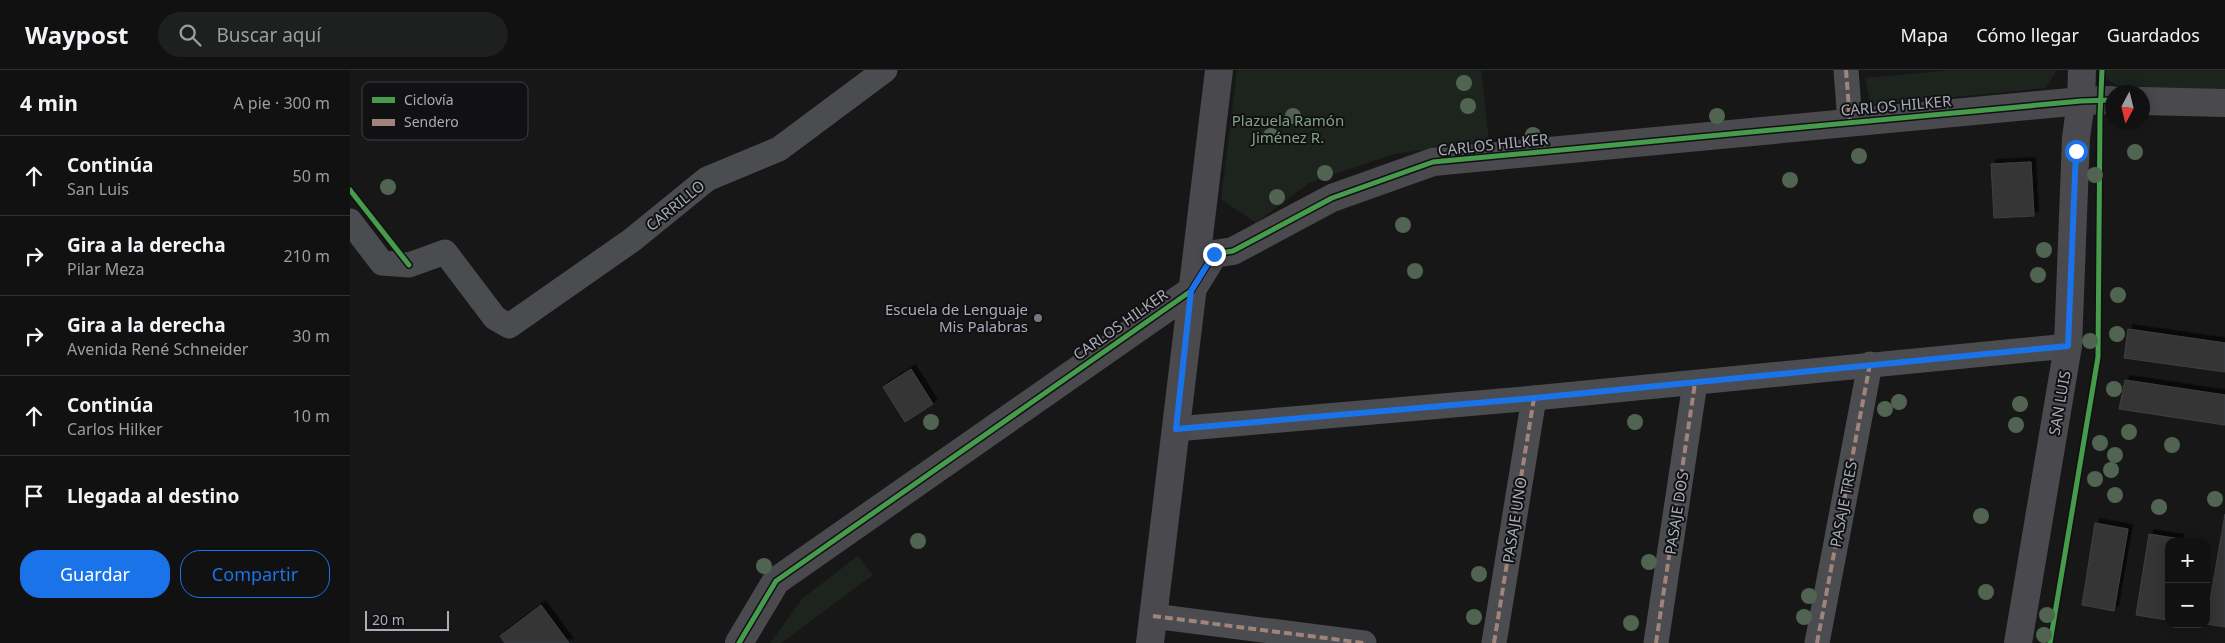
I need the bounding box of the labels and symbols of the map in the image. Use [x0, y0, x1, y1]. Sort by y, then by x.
legend [362, 82, 528, 140]
north arrow [2105, 85, 2150, 130]
text: Ciclovía [404, 90, 454, 109]
street label: CARLOS HILKER [1840, 90, 1953, 120]
park label: Plazuela Ramón Jiménez R. [1232, 110, 1344, 147]
text: Sendero [404, 112, 459, 131]
street label: CARLOS HILKER [1437, 128, 1550, 160]
route start [2065, 140, 2088, 163]
street label: CARRILLO [642, 175, 708, 235]
route end [1203, 243, 1226, 266]
street label: CARLOS HILKER [1069, 284, 1172, 364]
place label: Escuela de Lenguaje Mis Palabras [885, 299, 1028, 336]
marker: Escuela de Lenguaje Mis Palabras [1032, 312, 1044, 324]
street label: SAN LUIS [2043, 369, 2075, 437]
street label: PASAJE TRES [1825, 459, 1861, 549]
street label: PASAJE DOS [1660, 470, 1692, 556]
street label: PASAJE UNO [1497, 476, 1531, 564]
scale bar [365, 608, 449, 631]

